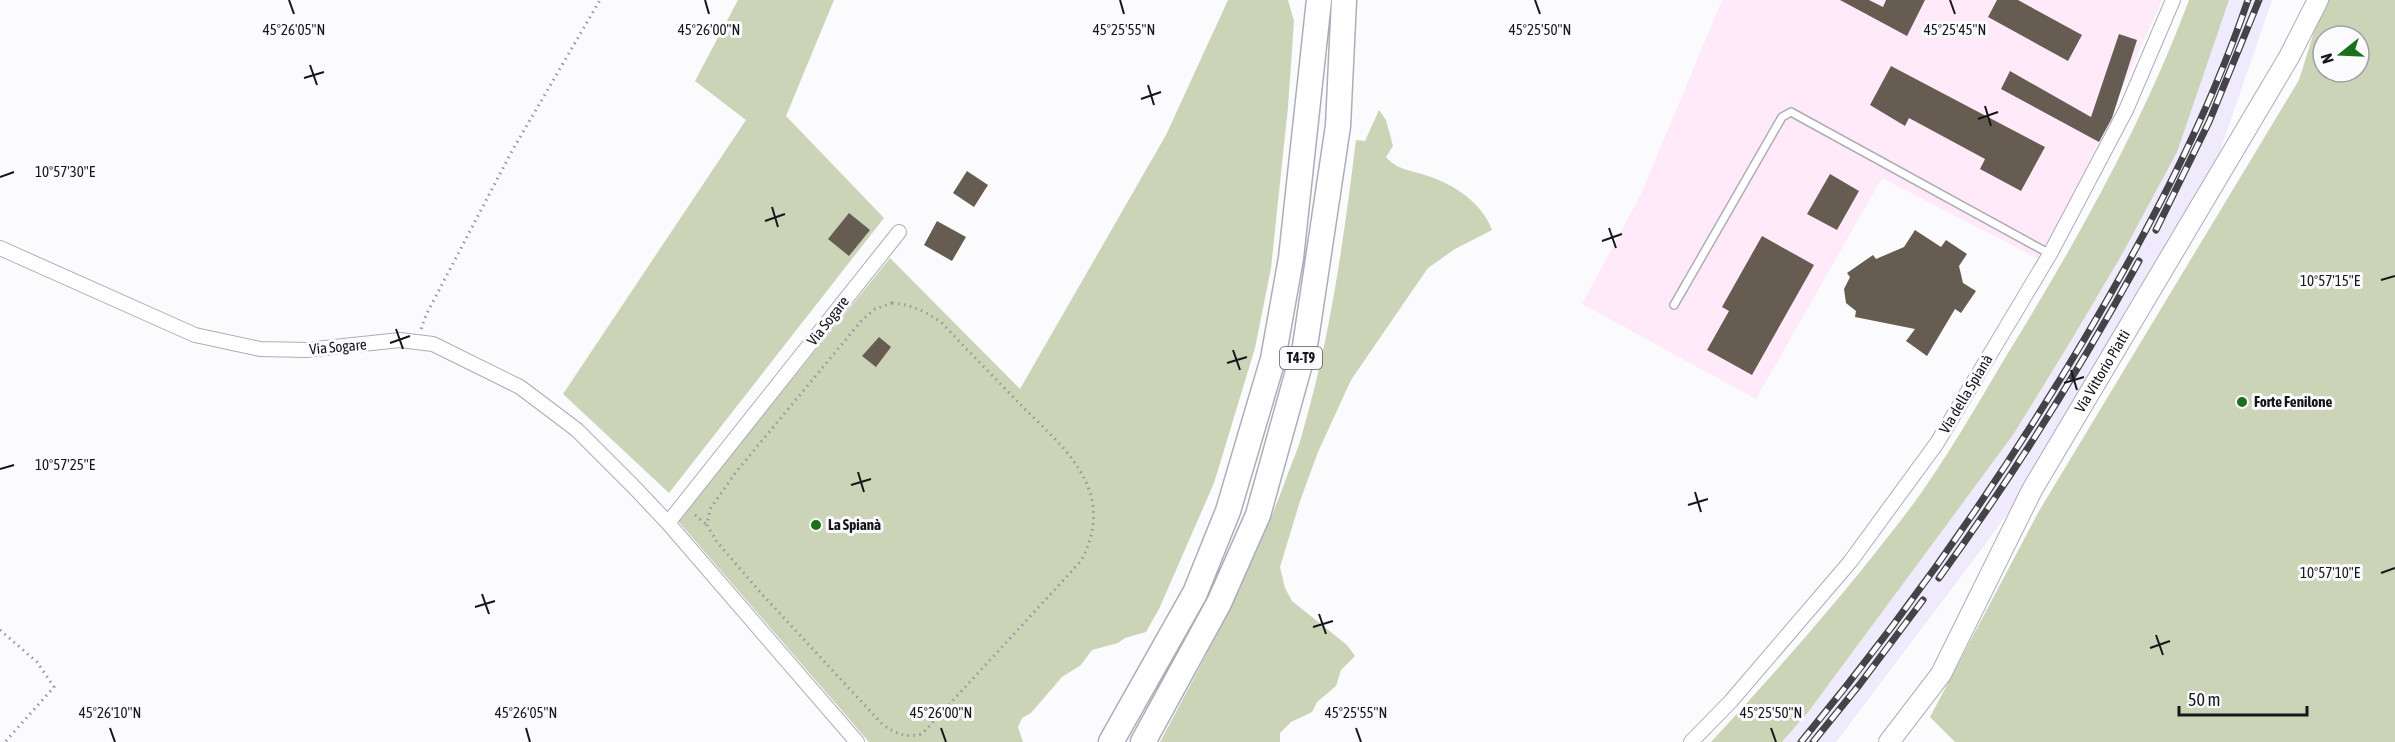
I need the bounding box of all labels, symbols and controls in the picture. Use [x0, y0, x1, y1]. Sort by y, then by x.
text: 45°26'05"N [263, 21, 325, 38]
text: 45°26'00"N [678, 21, 740, 38]
text: 45°25'55"N [1093, 21, 1155, 38]
text: 45°25'50"N [1509, 21, 1571, 38]
text: 45°25'45"N [1924, 21, 1986, 38]
north arrow [2311, 24, 2371, 84]
text: N [2317, 51, 2337, 66]
text: 10°57'30"E [35, 163, 96, 180]
text: 10°57'15"E [2300, 272, 2361, 289]
street label: Via Sogare [803, 293, 852, 349]
street label: Via Vittorio Piatti [2071, 327, 2133, 415]
street label: Via Sogare [309, 336, 368, 357]
road number: T4-T9 [1280, 347, 1322, 369]
street label: Via della Spianà [1935, 351, 1996, 436]
place label: Forte Fenilone [2254, 393, 2333, 410]
marker: Forte Fenilone [2235, 395, 2249, 409]
text: 10°57'25"E [35, 456, 96, 473]
place label: La Spianà [828, 516, 881, 533]
marker: La Spianà [809, 518, 823, 532]
text: 10°57'10"E [2300, 564, 2361, 581]
scale bar [2179, 679, 2306, 717]
text: 50 m [2188, 689, 2220, 710]
text: 45°26'10"N [79, 704, 141, 721]
text: 45°26'05"N [495, 704, 557, 721]
text: 45°26'00"N [910, 704, 972, 721]
text: 45°25'55"N [1325, 704, 1387, 721]
text: 45°25'50"N [1740, 704, 1802, 721]

